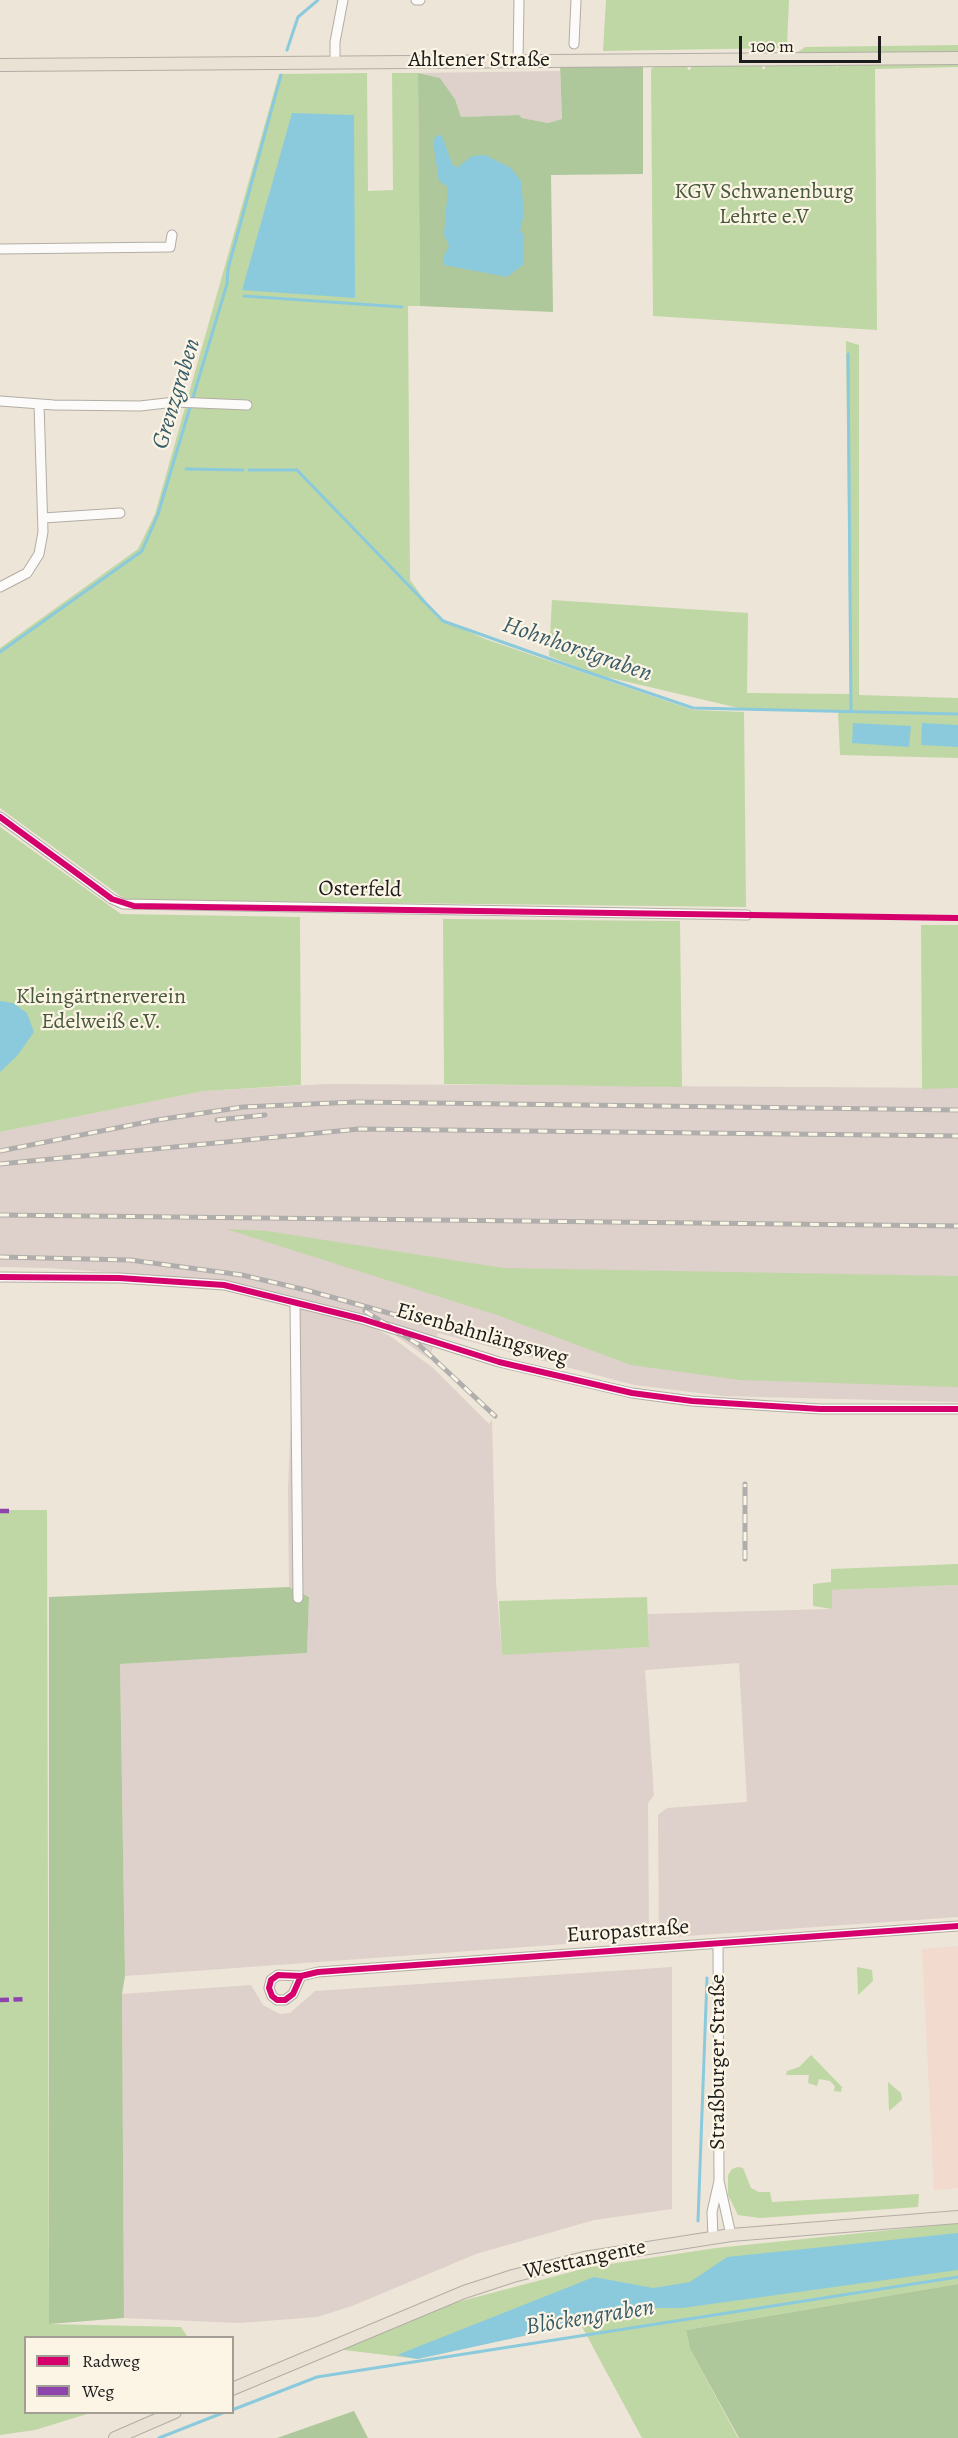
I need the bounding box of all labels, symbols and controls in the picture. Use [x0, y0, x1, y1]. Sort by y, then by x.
scale bar [742, 24, 884, 62]
text: 100 m [750, 34, 794, 58]
street label: Ahltener Straße [408, 48, 550, 74]
park label: KGV Schwanenburg Lehrte e.V [674, 180, 854, 231]
water label: Grenzgraben [147, 335, 207, 453]
water label: Hohnhorstgraben [498, 611, 656, 689]
street label: Osterfeld [318, 876, 402, 904]
park label: Kleingärtnerverein Edelweiß e.V. [16, 985, 186, 1036]
street label: Eisenbahnlängsweg [393, 1298, 571, 1372]
street label: Europastraße [566, 1915, 690, 1949]
street label: Straßburger Straße [706, 1974, 732, 2150]
street label: Westtangente [521, 2234, 649, 2286]
water label: Blöckengraben [524, 2294, 656, 2342]
legend [24, 2336, 234, 2414]
text: Radweg [82, 2349, 140, 2373]
text: Weg [82, 2379, 114, 2403]

